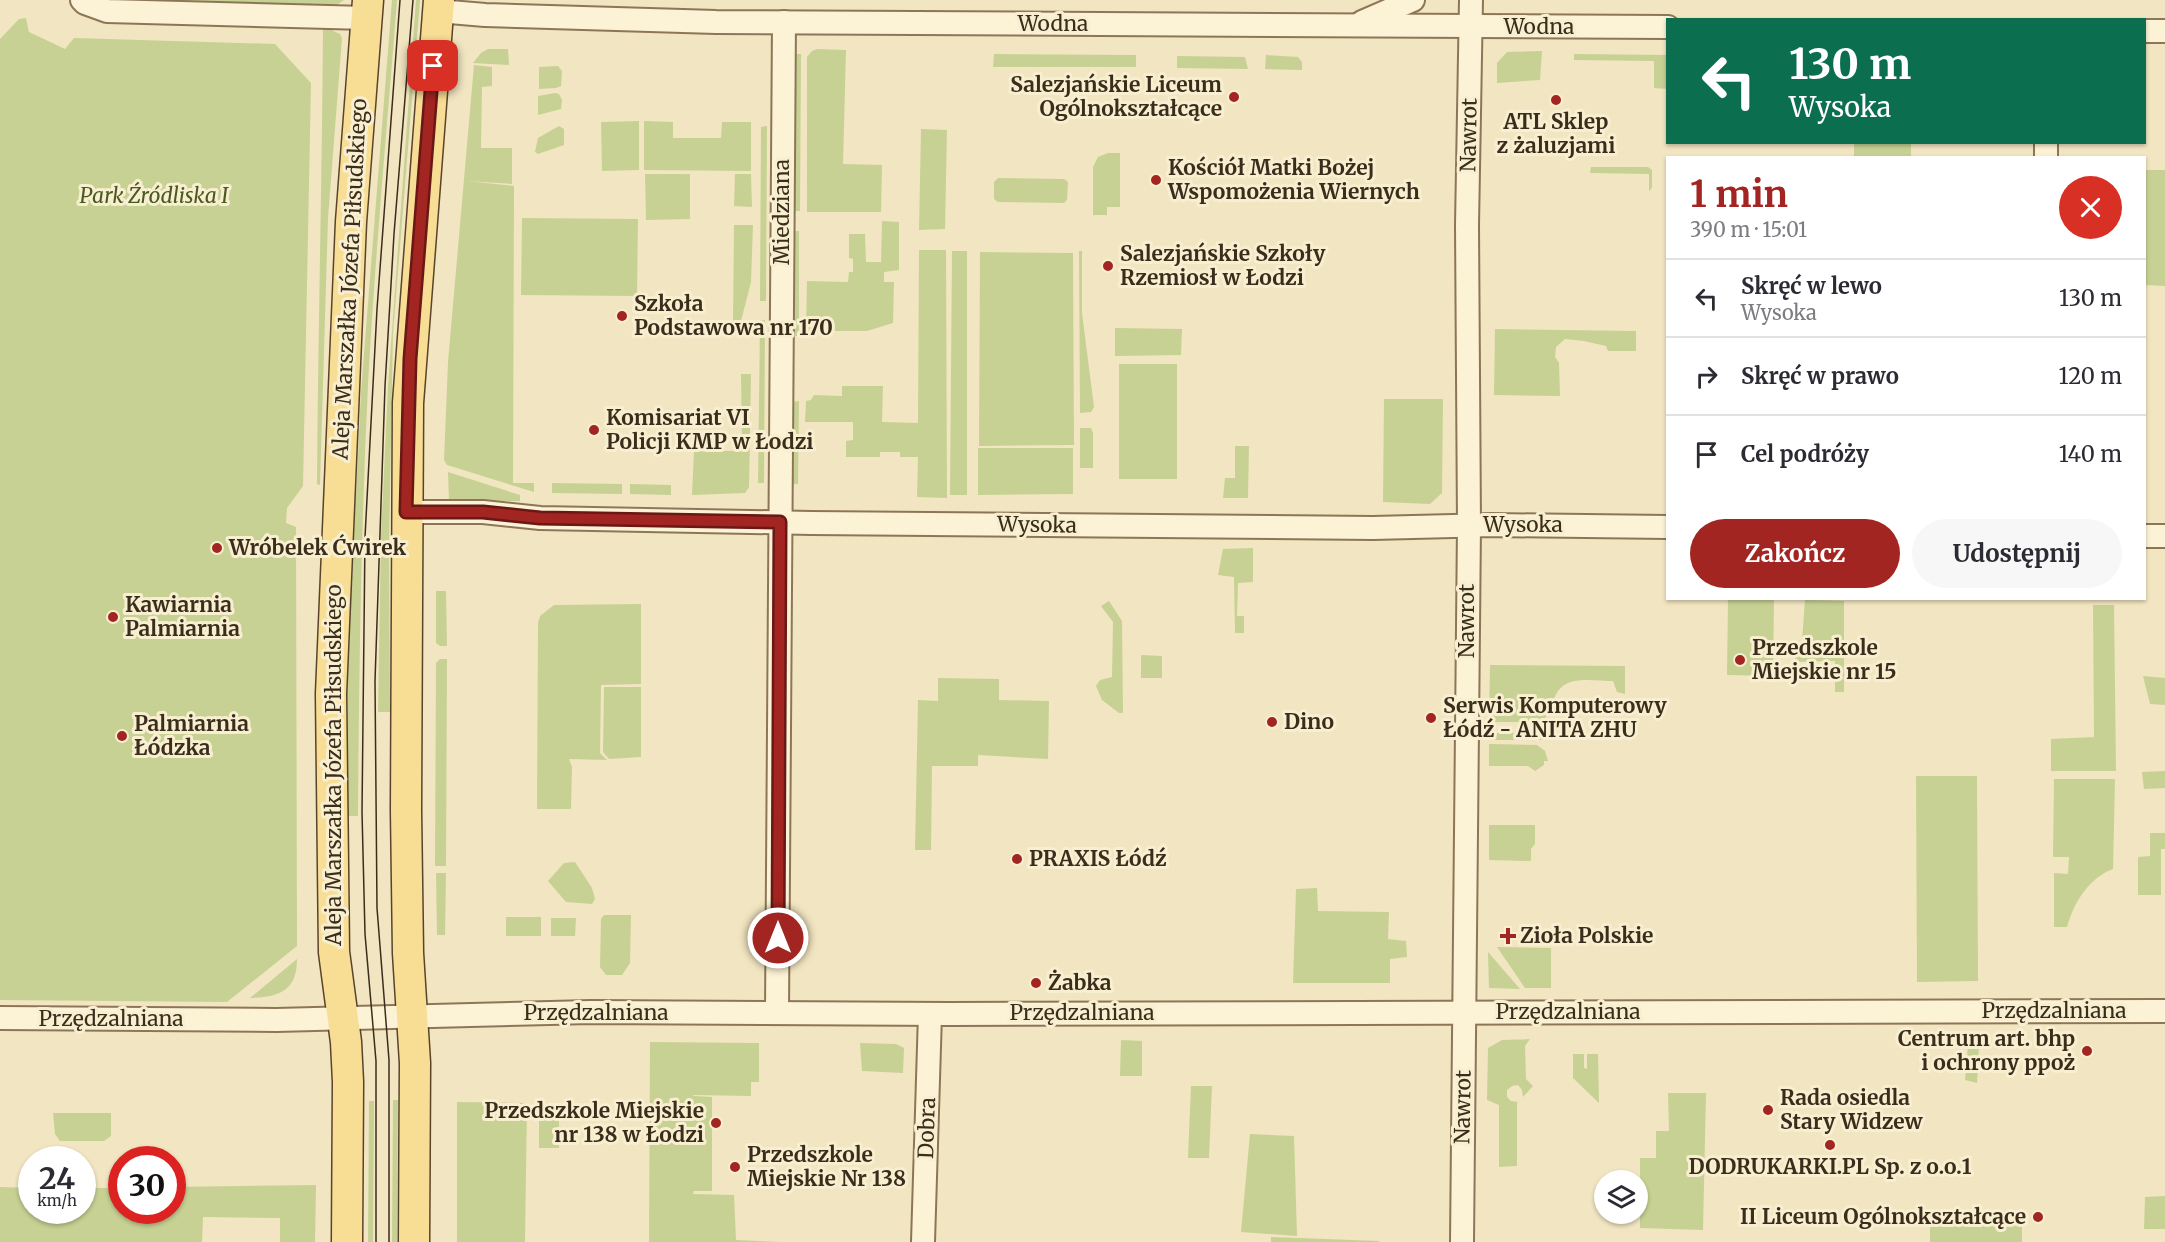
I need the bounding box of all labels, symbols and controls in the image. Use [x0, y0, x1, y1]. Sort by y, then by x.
street label: Wodna [1017, 10, 1088, 37]
street label: Wodna [1503, 13, 1574, 40]
text: 130 m [1789, 38, 1911, 90]
pin [407, 40, 458, 91]
icon: left [1690, 42, 1768, 120]
icon: arrive [416, 49, 449, 82]
place label: Salezjańskie Liceum Ogólnokształcące [1010, 71, 1222, 122]
marker: Salezjańskie Liceum Ogólnokształcące [1227, 90, 1241, 104]
text: Wysoka [1789, 90, 1891, 124]
marker: ATL Sklep z żaluzjami [1549, 93, 1563, 107]
street label: Aleja Marszałka Józefa Piłsudskiego [327, 98, 372, 461]
street label: Nawrot [1454, 98, 1483, 172]
place label: ATL Sklep z żaluzjami [1497, 108, 1615, 159]
place label: Kościół Matki Bożej Wspomożenia Wiernych [1167, 154, 1420, 205]
street label: Miedziana [768, 159, 795, 265]
text: 1 min [1690, 172, 1788, 217]
marker: Kościół Matki Bożej Wspomożenia Wiernych [1149, 173, 1163, 187]
button: close [2059, 176, 2122, 239]
park label: Park Źródliska I [80, 181, 229, 209]
text: 390 m · 15:01 [1690, 217, 1807, 242]
place label: Salezjańskie Szkoły Rzemiosł w Łodzi [1120, 240, 1326, 291]
marker: Salezjańskie Szkoły Rzemiosł w Łodzi [1101, 259, 1115, 273]
text: Skręć w lewo [1741, 272, 1882, 300]
icon: left [1690, 282, 1723, 315]
text: 130 m [2059, 284, 2122, 312]
place label: Szkoła Podstawowa nr 170 [634, 290, 833, 341]
text: Wysoka [1741, 300, 1817, 325]
marker: Szkoła Podstawowa nr 170 [615, 309, 629, 323]
icon: right [1690, 360, 1723, 393]
text: Skręć w prawo [1741, 362, 1899, 390]
text: 120 m [2058, 362, 2122, 390]
place label: Komisariat VI Policji KMP w Łodzi [606, 404, 813, 455]
marker: Komisariat VI Policji KMP w Łodzi [587, 423, 601, 437]
icon: arrive [1690, 438, 1723, 471]
text: Cel podróży [1741, 440, 1869, 468]
text: 140 m [2059, 440, 2122, 468]
street label: Wysoka [996, 510, 1077, 539]
street label: Wysoka [1482, 511, 1563, 538]
button: Zakończ [1690, 519, 1900, 588]
button: Udostępnij [1912, 519, 2122, 588]
place label: Wróbelek Ćwirek [228, 533, 406, 561]
marker: Wróbelek Ćwirek [210, 541, 224, 555]
street label: Aleja Marszałka Józefa Piłsudskiego [320, 584, 347, 947]
street label: Nawrot [1453, 584, 1480, 658]
place label: Kawiarnia Palmiarnia [125, 591, 240, 642]
marker: Kawiarnia Palmiarnia [106, 610, 120, 624]
place label: Przedszkole Miejskie nr 15 [1752, 634, 1896, 685]
marker: Przedszkole Miejskie nr 15 [1733, 653, 1747, 667]
place label: Serwis Komputerowy Łódź - ANITA ZHU [1443, 692, 1667, 743]
place label: Dino [1284, 708, 1334, 735]
place label: Palmiarnia Łódzka [134, 710, 249, 761]
marker: Serwis Komputerowy Łódź - ANITA ZHU [1424, 711, 1438, 725]
marker: Dino [1265, 715, 1279, 729]
marker: Palmiarnia Łódzka [115, 729, 129, 743]
place label: PRAXIS Łódź [1029, 845, 1167, 872]
marker: PRAXIS Łódź [1010, 852, 1024, 866]
position arrow [746, 906, 810, 970]
place label: Zioła Polskie [1520, 922, 1653, 949]
marker: Zioła Polskie [1501, 929, 1515, 943]
place label: Żabka [1048, 969, 1112, 996]
marker: Żabka [1029, 976, 1043, 990]
street label: Przędzalniana [1981, 997, 2127, 1024]
street label: Przędzalniana [1495, 998, 1641, 1025]
street label: Przędzalniana [523, 999, 669, 1026]
street label: Przędzalniana [1009, 999, 1155, 1026]
street label: Przędzalniana [38, 1005, 184, 1032]
place label: Centrum art. bhp i ochrony ppoż [1898, 1025, 2075, 1076]
marker: Centrum art. bhp i ochrony ppoż [2080, 1044, 2094, 1058]
street label: Nawrot [1448, 1070, 1477, 1144]
place label: Rada osiedla Stary Widzew [1780, 1084, 1924, 1135]
place label: Przedszkole Miejskie nr 138 w Łodzi [484, 1097, 704, 1148]
street label: Dobra [912, 1097, 941, 1159]
marker: Rada osiedla Stary Widzew [1761, 1103, 1775, 1117]
marker: Przedszkole Miejskie nr 138 w Łodzi [709, 1116, 723, 1130]
marker: DODRUKARKI.PL Sp. z o.o.1 [1823, 1138, 1837, 1152]
place label: Przedszkole Miejskie Nr 138 [747, 1141, 906, 1192]
speed limit sign: 30 [108, 1146, 186, 1224]
place label: DODRUKARKI.PL Sp. z o.o.1 [1689, 1153, 1972, 1180]
text: 24 [39, 1159, 75, 1197]
marker: Przedszkole Miejskie Nr 138 [728, 1160, 742, 1174]
map controls [1594, 1170, 1648, 1224]
button: layers [1594, 1170, 1648, 1224]
text: km/h [37, 1191, 77, 1210]
place label: II Liceum Ogólnokształcące [1740, 1203, 2026, 1230]
marker: II Liceum Ogólnokształcące [2031, 1210, 2045, 1224]

